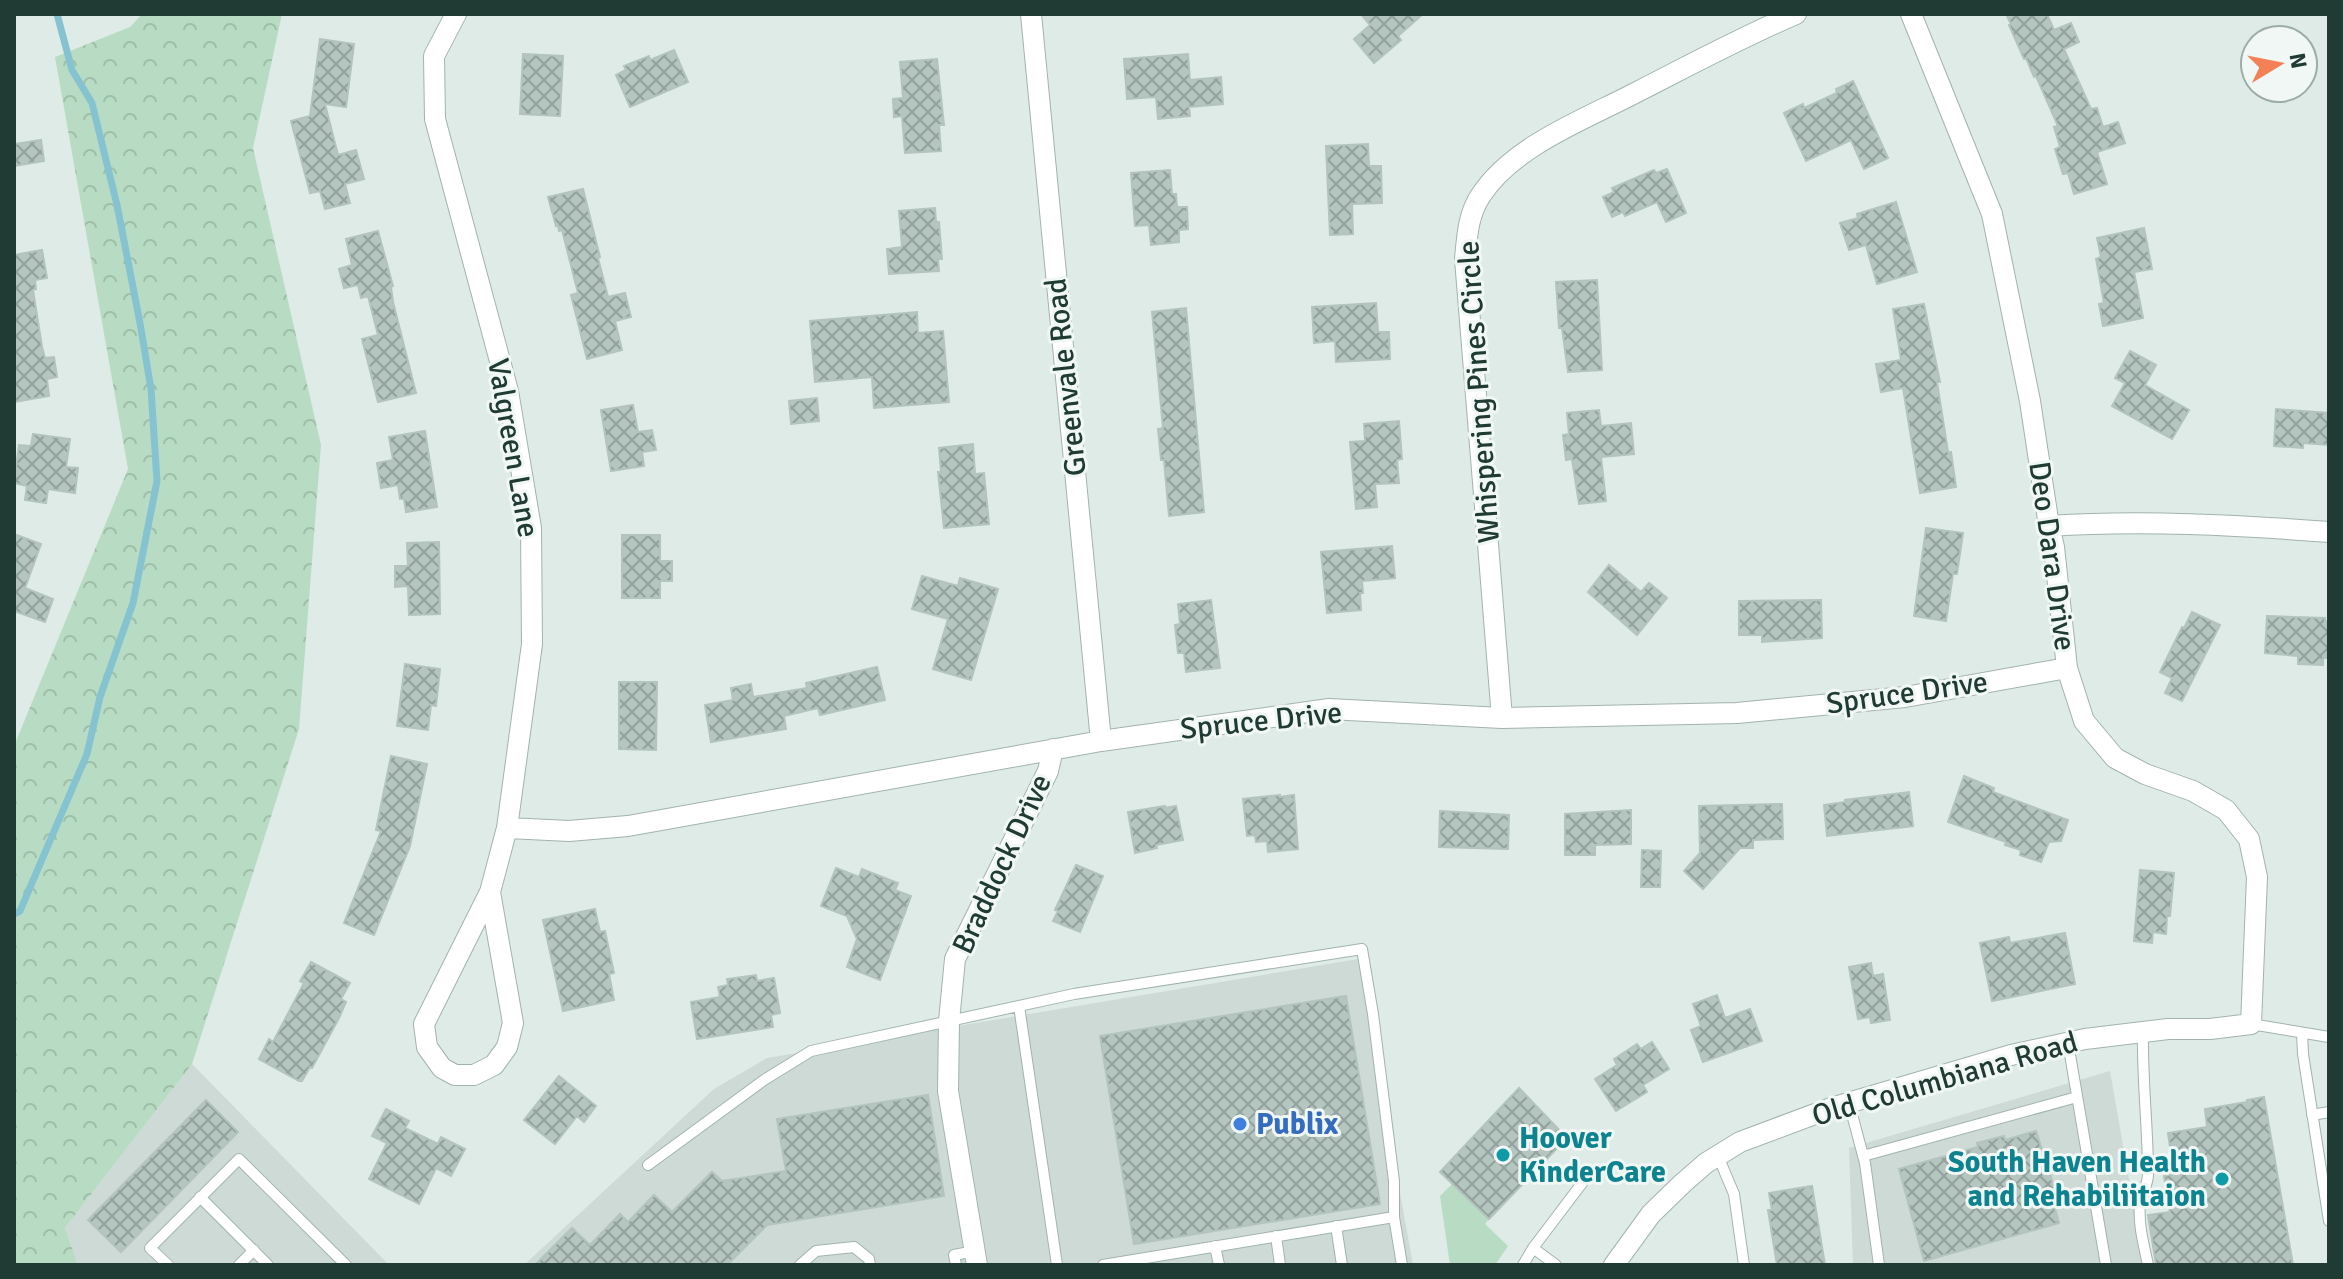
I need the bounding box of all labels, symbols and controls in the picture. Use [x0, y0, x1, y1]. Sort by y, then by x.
north arrow [2239, 24, 2319, 104]
text: N [2284, 51, 2313, 70]
street label: Whispering Pines Circle [1450, 240, 1508, 544]
street label: Greenvale Road [1037, 276, 1095, 478]
street label: Valgreen Lane [479, 356, 547, 540]
street label: Deo Dara Drive [2020, 459, 2084, 653]
street label: Spruce Drive [1824, 663, 1990, 723]
street label: Spruce Drive [1178, 694, 1344, 748]
street label: Braddock Drive [944, 768, 1060, 960]
street label: Old Columbiana Road [1808, 1023, 2082, 1135]
place label: Publix [1256, 1106, 1339, 1143]
marker: Publix [1231, 1115, 1249, 1133]
place label: Hoover KinderCare [1519, 1120, 1666, 1191]
place label: South Haven Health and Rehabiliitaion [1948, 1144, 2206, 1215]
marker: Hoover KinderCare [1494, 1146, 1512, 1164]
marker: South Haven Health and Rehabiliitaion [2213, 1170, 2231, 1188]

